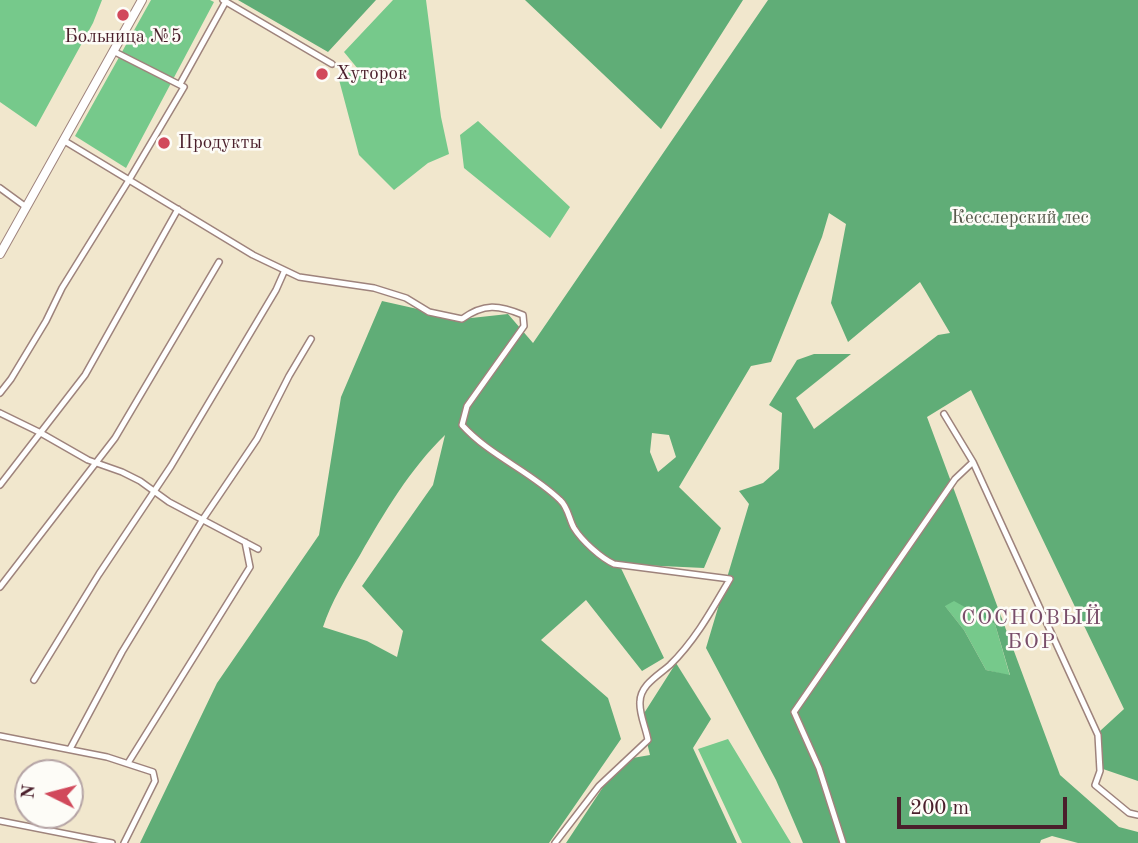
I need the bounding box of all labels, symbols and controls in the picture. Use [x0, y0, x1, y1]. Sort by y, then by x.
marker: Больница №5 [115, 7, 131, 23]
place label: Больница №5 [64, 26, 182, 48]
place label: Хуторок [336, 63, 408, 85]
marker: Хуторок [314, 66, 330, 82]
place label: Продукты [178, 132, 262, 154]
marker: Продукты [156, 135, 172, 151]
park label: Кесслерский лес [951, 207, 1089, 229]
district label: СОСНОВЫЙ БОР [962, 605, 1102, 655]
north arrow [14, 759, 84, 829]
text: N [19, 784, 40, 800]
scale bar [900, 784, 1070, 828]
text: 200 m [910, 798, 969, 819]

